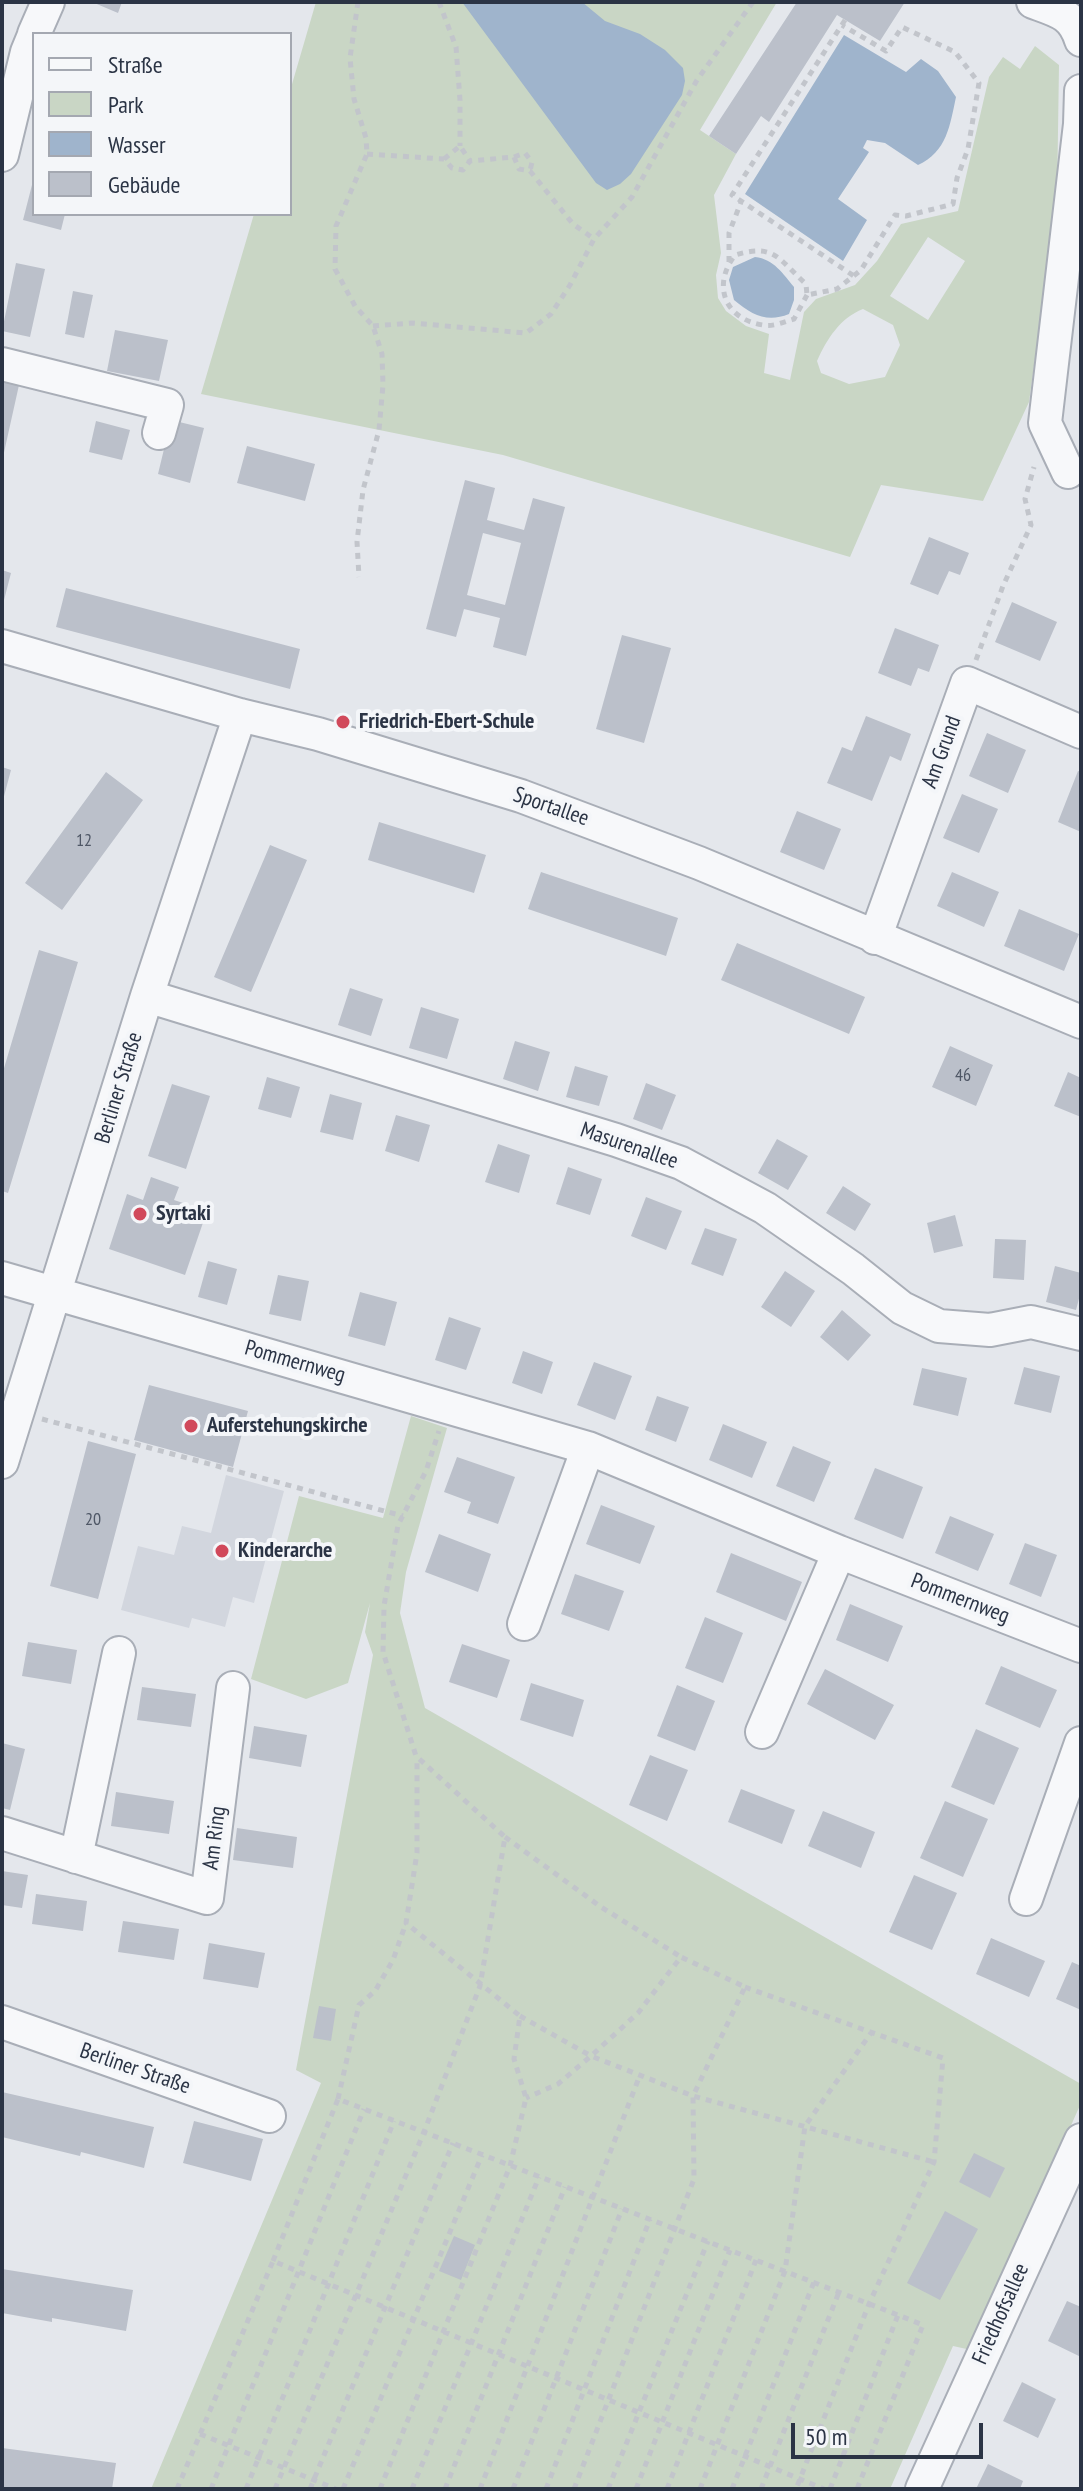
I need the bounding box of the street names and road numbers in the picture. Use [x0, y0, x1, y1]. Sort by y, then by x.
street label: Am Grund [917, 712, 967, 792]
street label: Sportallee [510, 782, 592, 832]
street label: Berliner Straße [90, 1029, 148, 1147]
street label: Masurenallee [577, 1117, 681, 1175]
street label: Pommernweg [242, 1335, 348, 1389]
street label: Pommernweg [907, 1568, 1013, 1630]
street label: Am Ring [198, 1805, 232, 1871]
street label: Berliner Straße [76, 2038, 194, 2100]
street label: Friedhofsallee [967, 2259, 1035, 2369]

